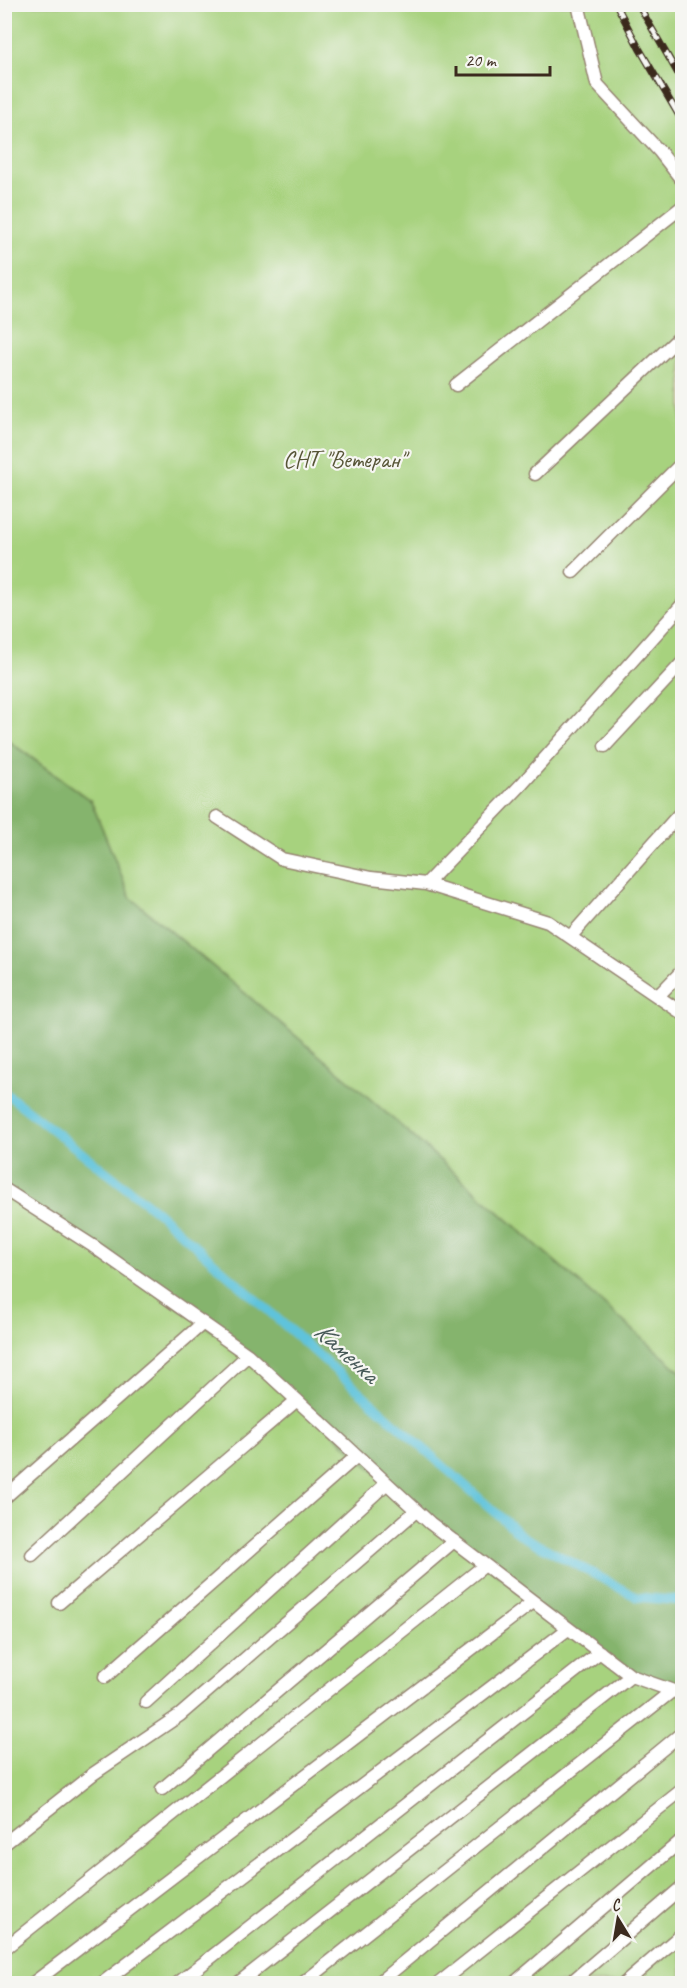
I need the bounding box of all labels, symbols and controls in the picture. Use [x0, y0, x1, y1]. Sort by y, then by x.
scale bar [456, 39, 550, 77]
text: 20 m [465, 49, 498, 71]
park label: СНТ "Ветеран" [283, 444, 410, 474]
water label: Каменка [307, 1315, 388, 1392]
north arrow [588, 1889, 648, 1949]
text: С [610, 1894, 623, 1916]

